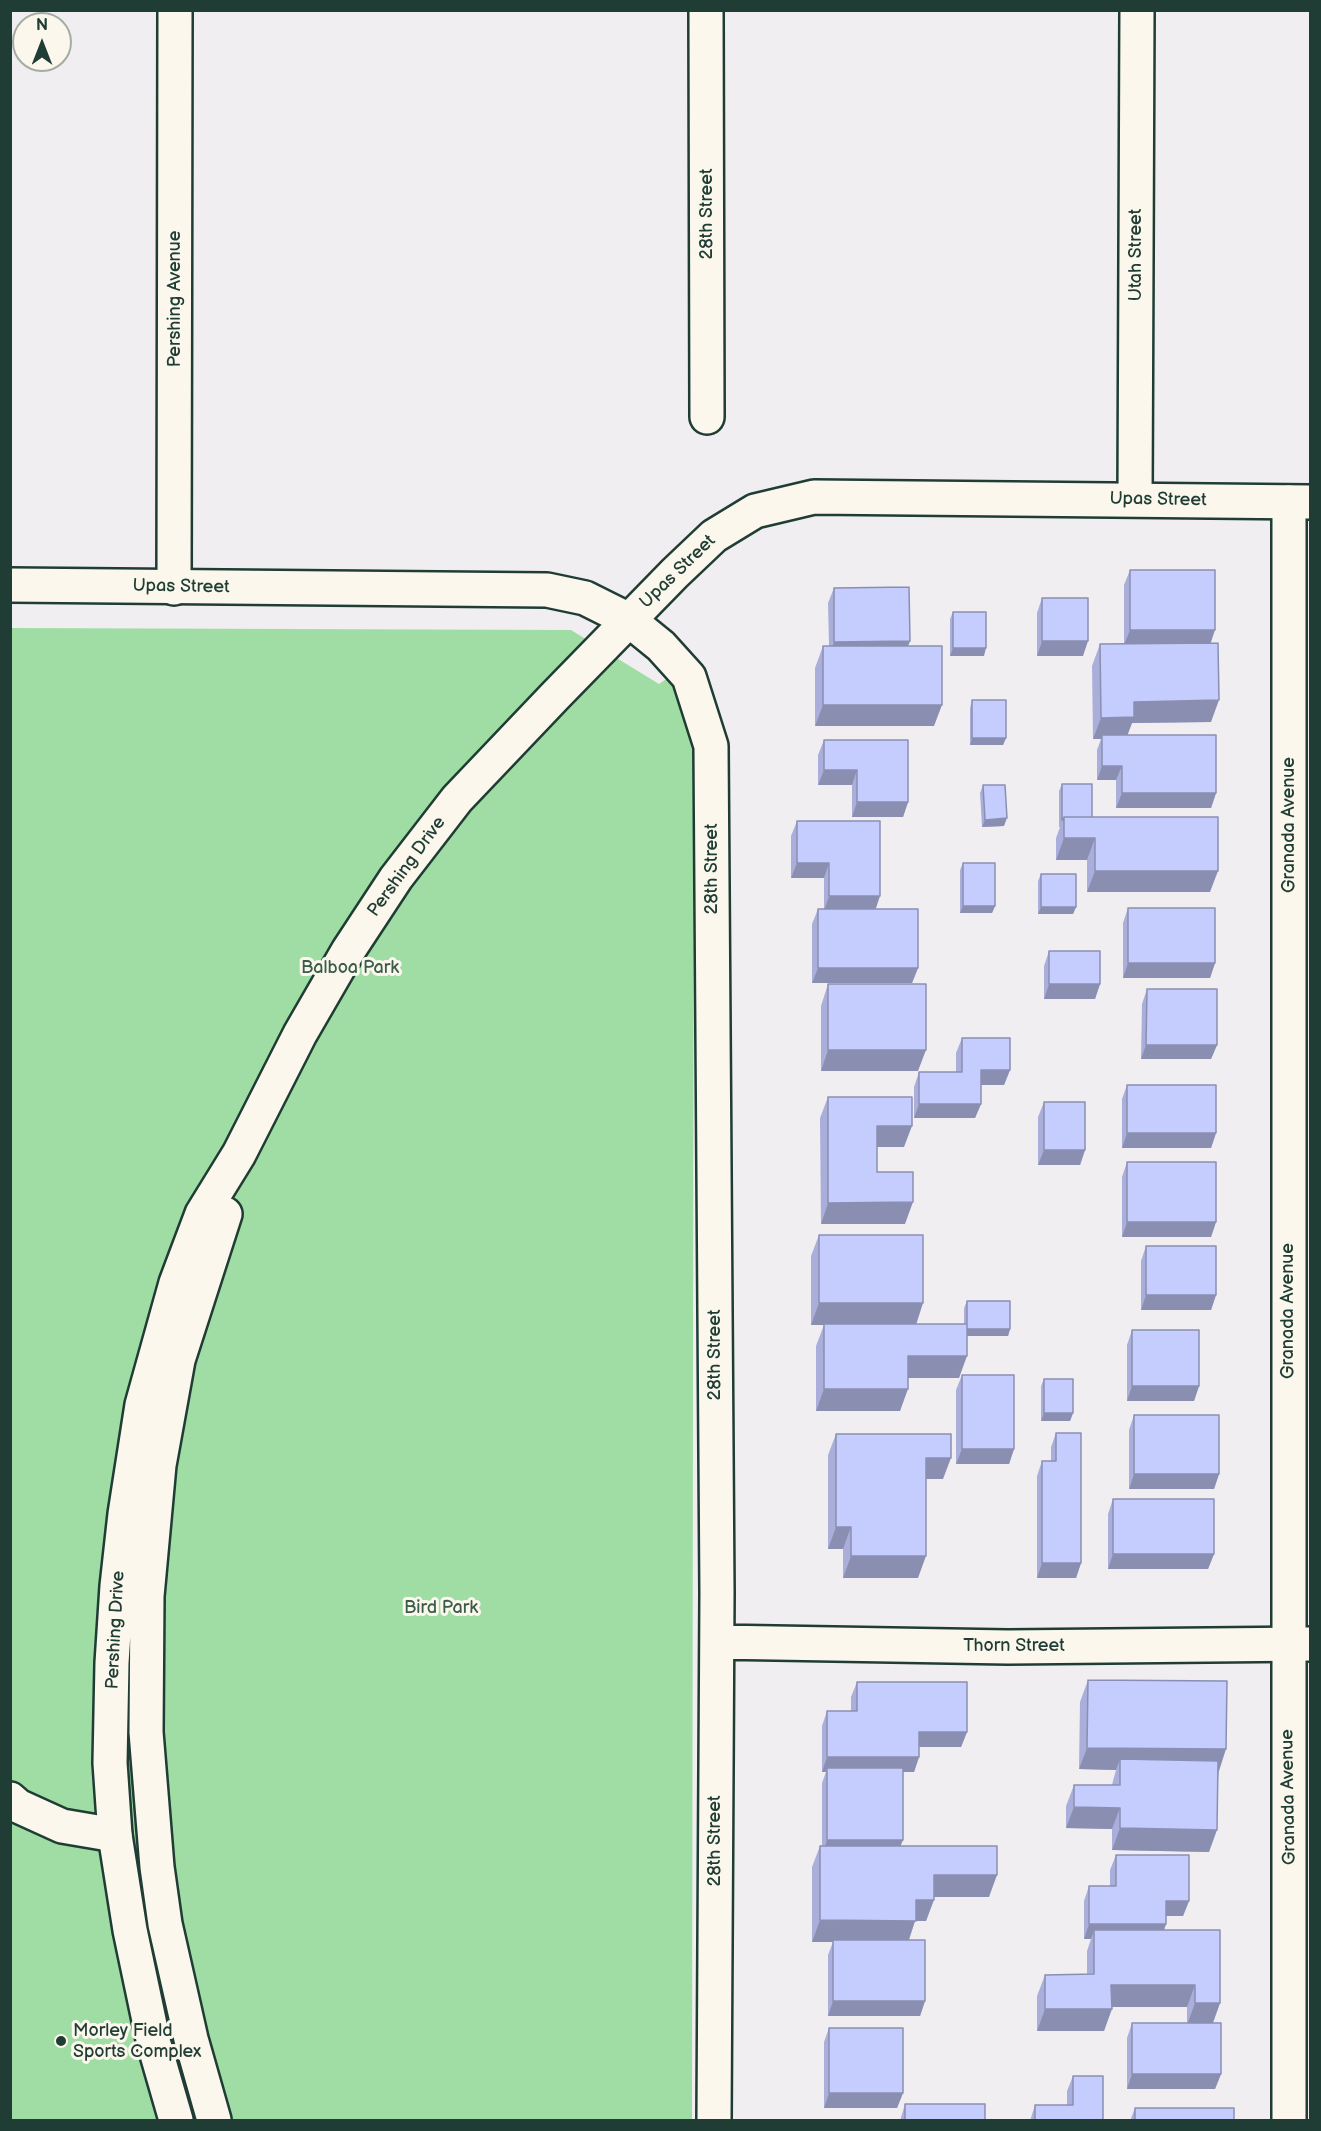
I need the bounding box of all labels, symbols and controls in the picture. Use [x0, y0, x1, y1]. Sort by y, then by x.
north arrow [12, 12, 72, 72]
text: N [36, 16, 48, 35]
street label: 28th Street [696, 169, 718, 259]
street label: Utah Street [1125, 209, 1147, 301]
street label: Pershing Avenue [164, 231, 186, 367]
street label: Upas Street [1109, 488, 1207, 512]
street label: Upas Street [636, 531, 720, 613]
street label: Upas Street [132, 575, 230, 599]
street label: Granada Avenue [1278, 757, 1300, 893]
street label: Pershing Drive [363, 813, 451, 921]
street label: 28th Street [701, 824, 723, 914]
park label: Balboa Park [301, 957, 399, 979]
street label: Granada Avenue [1277, 1243, 1299, 1379]
street label: 28th Street [704, 1310, 726, 1400]
street label: Pershing Drive [102, 1570, 130, 1690]
park label: Bird Park [404, 1597, 478, 1619]
street label: Thorn Street [963, 1635, 1065, 1657]
street label: Granada Avenue [1277, 1729, 1301, 1865]
street label: 28th Street [704, 1796, 726, 1886]
place label: Morley Field Sports Complex [73, 2020, 201, 2062]
marker: Morley Field Sports Complex [54, 2034, 68, 2048]

